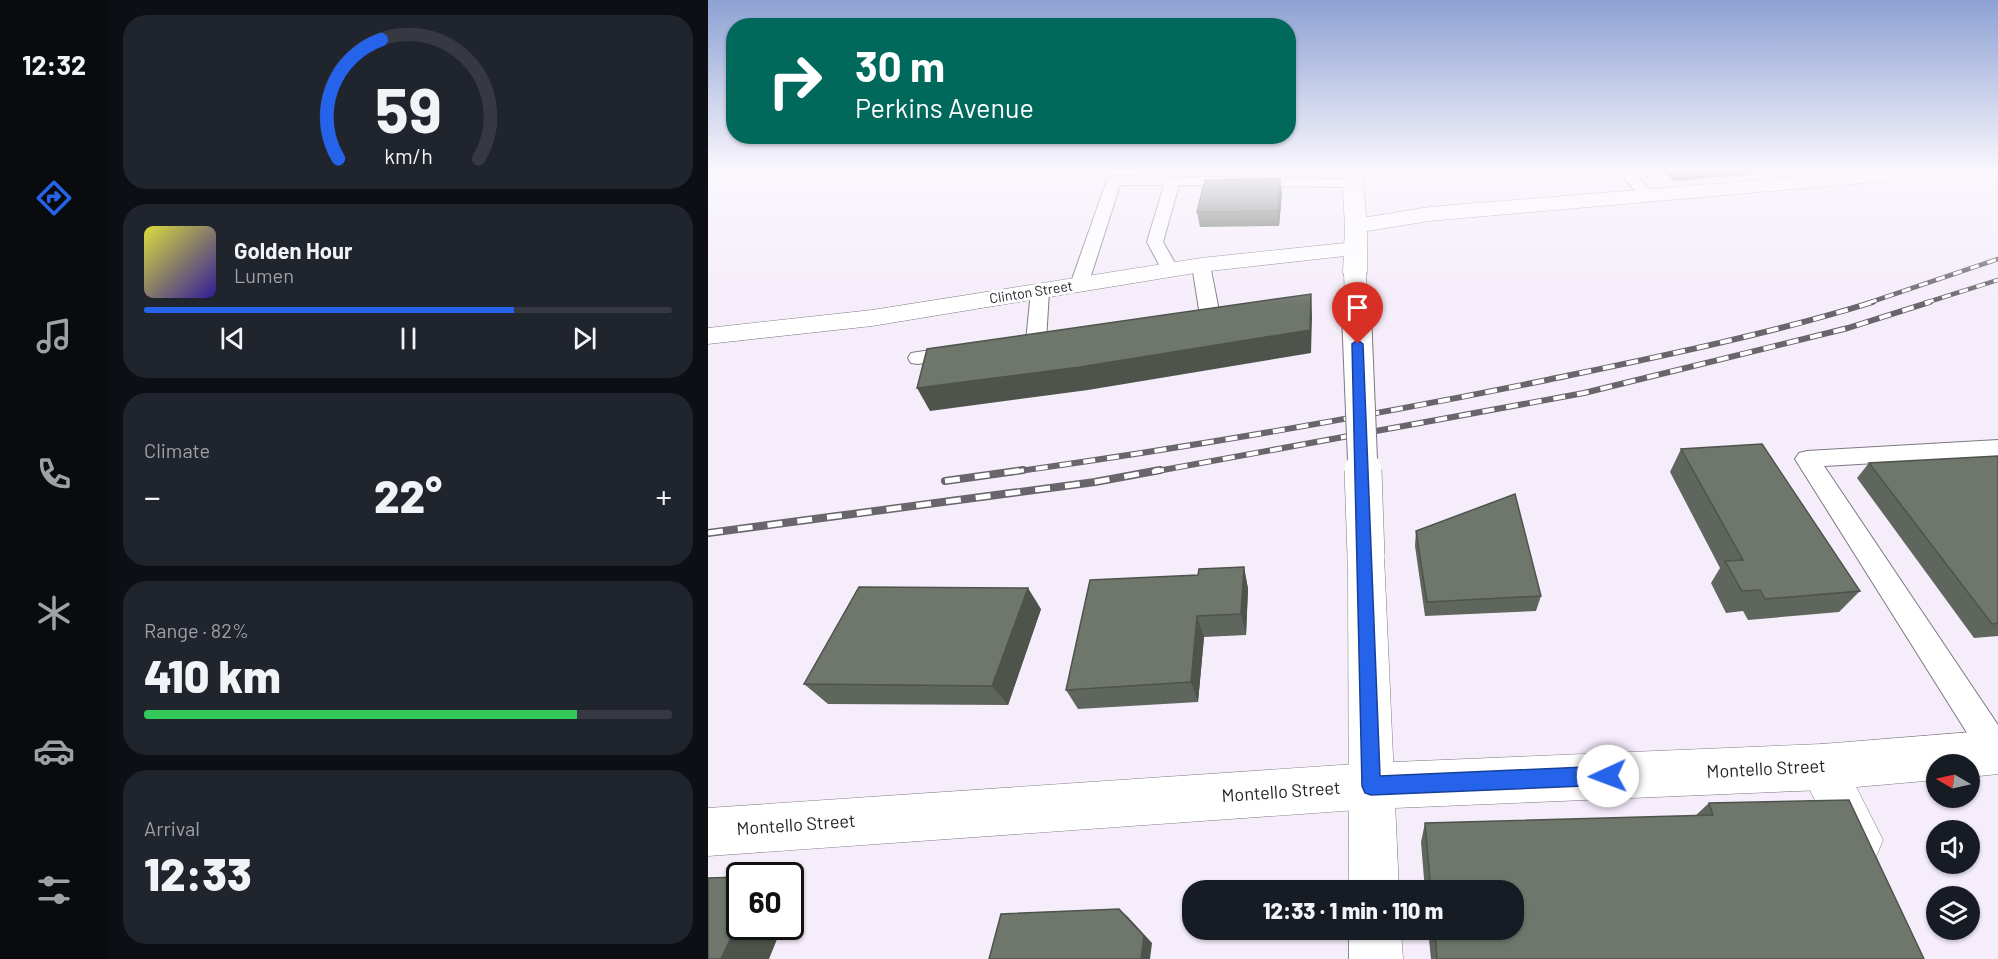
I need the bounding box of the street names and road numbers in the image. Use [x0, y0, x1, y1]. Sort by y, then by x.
street label: Clinton Street [988, 277, 1074, 306]
street label: Montello Street [1706, 754, 1826, 782]
street label: Montello Street [1221, 776, 1341, 806]
street label: Montello Street [736, 809, 856, 839]

